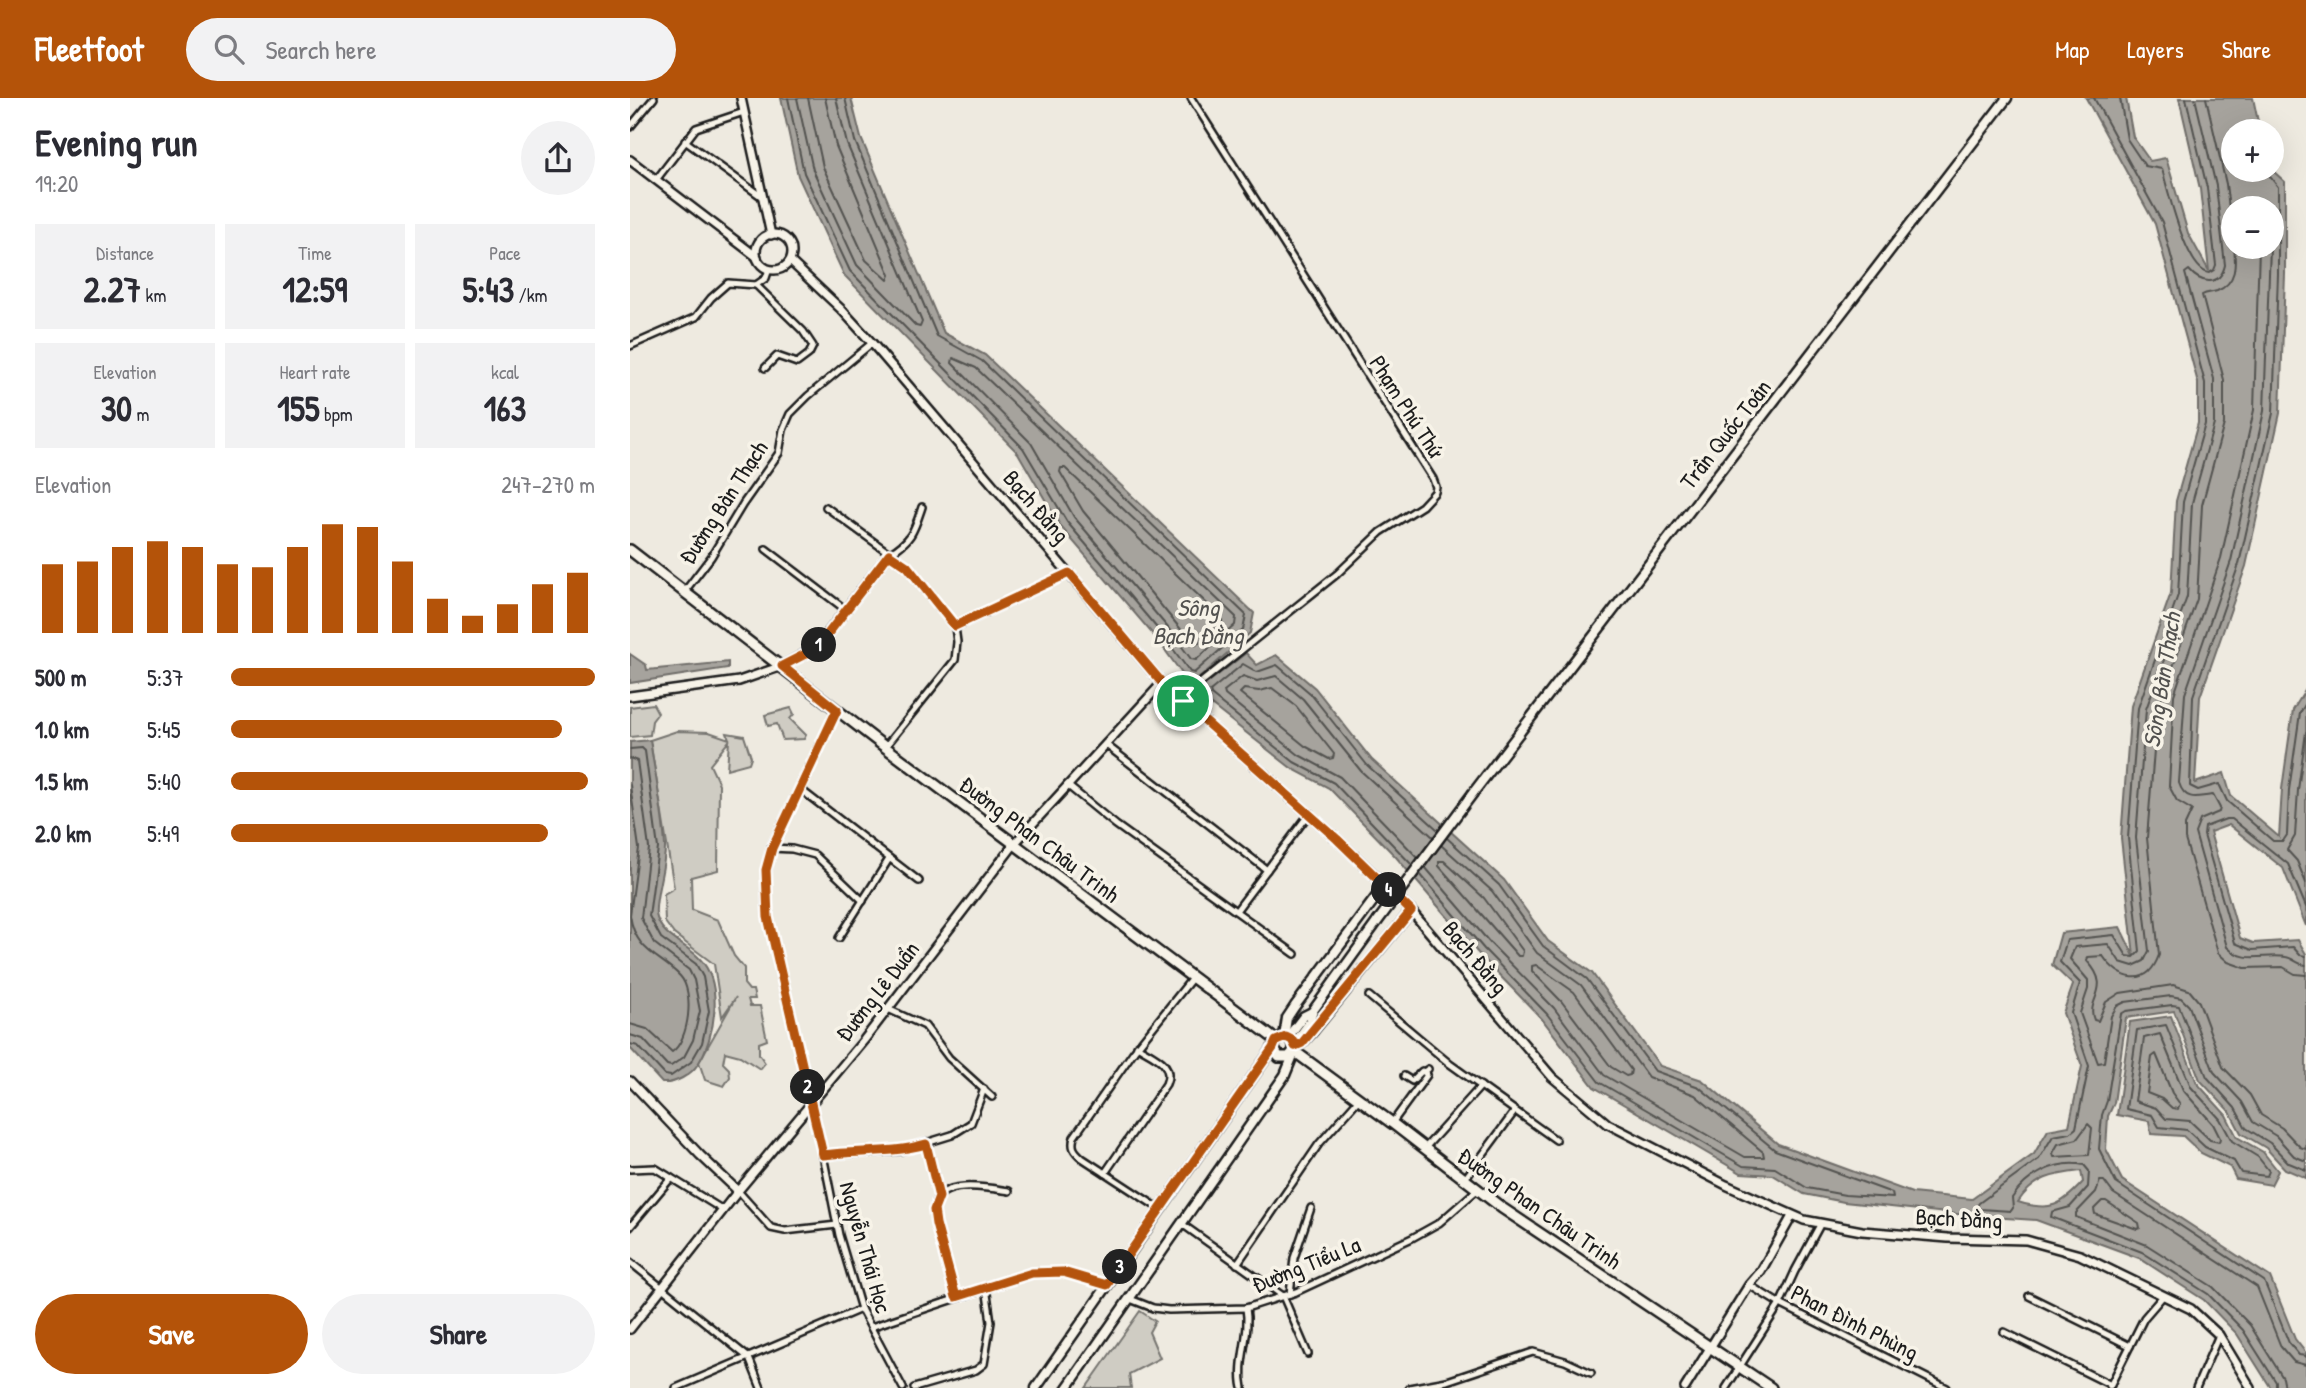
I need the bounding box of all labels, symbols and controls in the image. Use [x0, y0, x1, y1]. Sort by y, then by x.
search box [186, 18, 676, 81]
text: Fleetfoot [35, 27, 144, 71]
icon: search [210, 30, 248, 68]
text: Search here [266, 32, 377, 67]
text: Map [2055, 33, 2089, 65]
text: Layers [2127, 33, 2184, 65]
text: Share [2222, 33, 2271, 65]
text: Evening run [35, 116, 198, 168]
map controls [2221, 119, 2284, 259]
button: + [2221, 119, 2284, 182]
button: share [521, 121, 595, 195]
text: 19:20 [35, 168, 78, 199]
button: − [2221, 196, 2284, 259]
text: Distance [96, 240, 154, 266]
text: Time [298, 240, 332, 266]
text: Pace [489, 240, 521, 266]
text: 2.27 [84, 266, 141, 313]
text: 12:59 [283, 266, 347, 313]
text: 5:43 [463, 266, 514, 313]
text: km [141, 282, 166, 308]
text: /km [514, 282, 547, 308]
street label: Phạm Phú Thứ [1363, 349, 1452, 464]
text: Elevation [93, 359, 157, 385]
text: Heart rate [280, 359, 350, 385]
text: kcal [491, 359, 519, 385]
street label: Trần Quốc Toản [1672, 373, 1778, 495]
text: 30 [101, 385, 132, 432]
text: 155 [277, 385, 320, 432]
text: 163 [484, 385, 526, 432]
text: m [132, 401, 149, 427]
text: bpm [320, 401, 353, 427]
street label: Đường Bàn Thạch [671, 434, 775, 570]
street label: Bạch Đằng [997, 463, 1077, 549]
text: Elevation [35, 469, 111, 500]
text: 247–270 m [501, 469, 595, 500]
water label: Sông Bạch Đằng [1153, 591, 1245, 652]
water label: Sông Bàn Thạch [2135, 609, 2189, 750]
pin: 1 [802, 628, 836, 662]
text: 1 [815, 631, 822, 657]
text: 500 m [35, 662, 86, 693]
text: 5:37 [147, 662, 184, 693]
pin [1153, 671, 1213, 731]
icon: arrive [1164, 682, 1202, 720]
text: 1.0 km [35, 714, 89, 745]
text: 5:45 [147, 714, 180, 745]
text: 1.5 km [35, 766, 88, 797]
text: 5:40 [147, 766, 181, 797]
street label: Đường Phan Châu Trinh [954, 769, 1127, 910]
text: 2.0 km [35, 818, 91, 849]
text: 5:49 [147, 818, 179, 849]
pin: 4 [1372, 872, 1406, 908]
text: 4 [1385, 876, 1392, 902]
street label: Bạch Đằng [1436, 914, 1516, 1000]
street label: Đường Lê Duẩn [828, 934, 926, 1048]
pin: 2 [790, 1070, 826, 1104]
text: 2 [803, 1073, 812, 1099]
street label: Đường Phan Châu Trinh [1452, 1140, 1628, 1276]
street label: Nguyễn Thái Học [832, 1178, 900, 1316]
street label: Bạch Đằng [1915, 1200, 2003, 1236]
street label: Đường Tiểu La [1247, 1228, 1365, 1300]
pin: 3 [1102, 1250, 1138, 1284]
text: 3 [1115, 1253, 1124, 1279]
street label: Phan Đình Phùng [1786, 1277, 1924, 1367]
button: Save [35, 1294, 308, 1374]
button: Share [322, 1294, 595, 1374]

